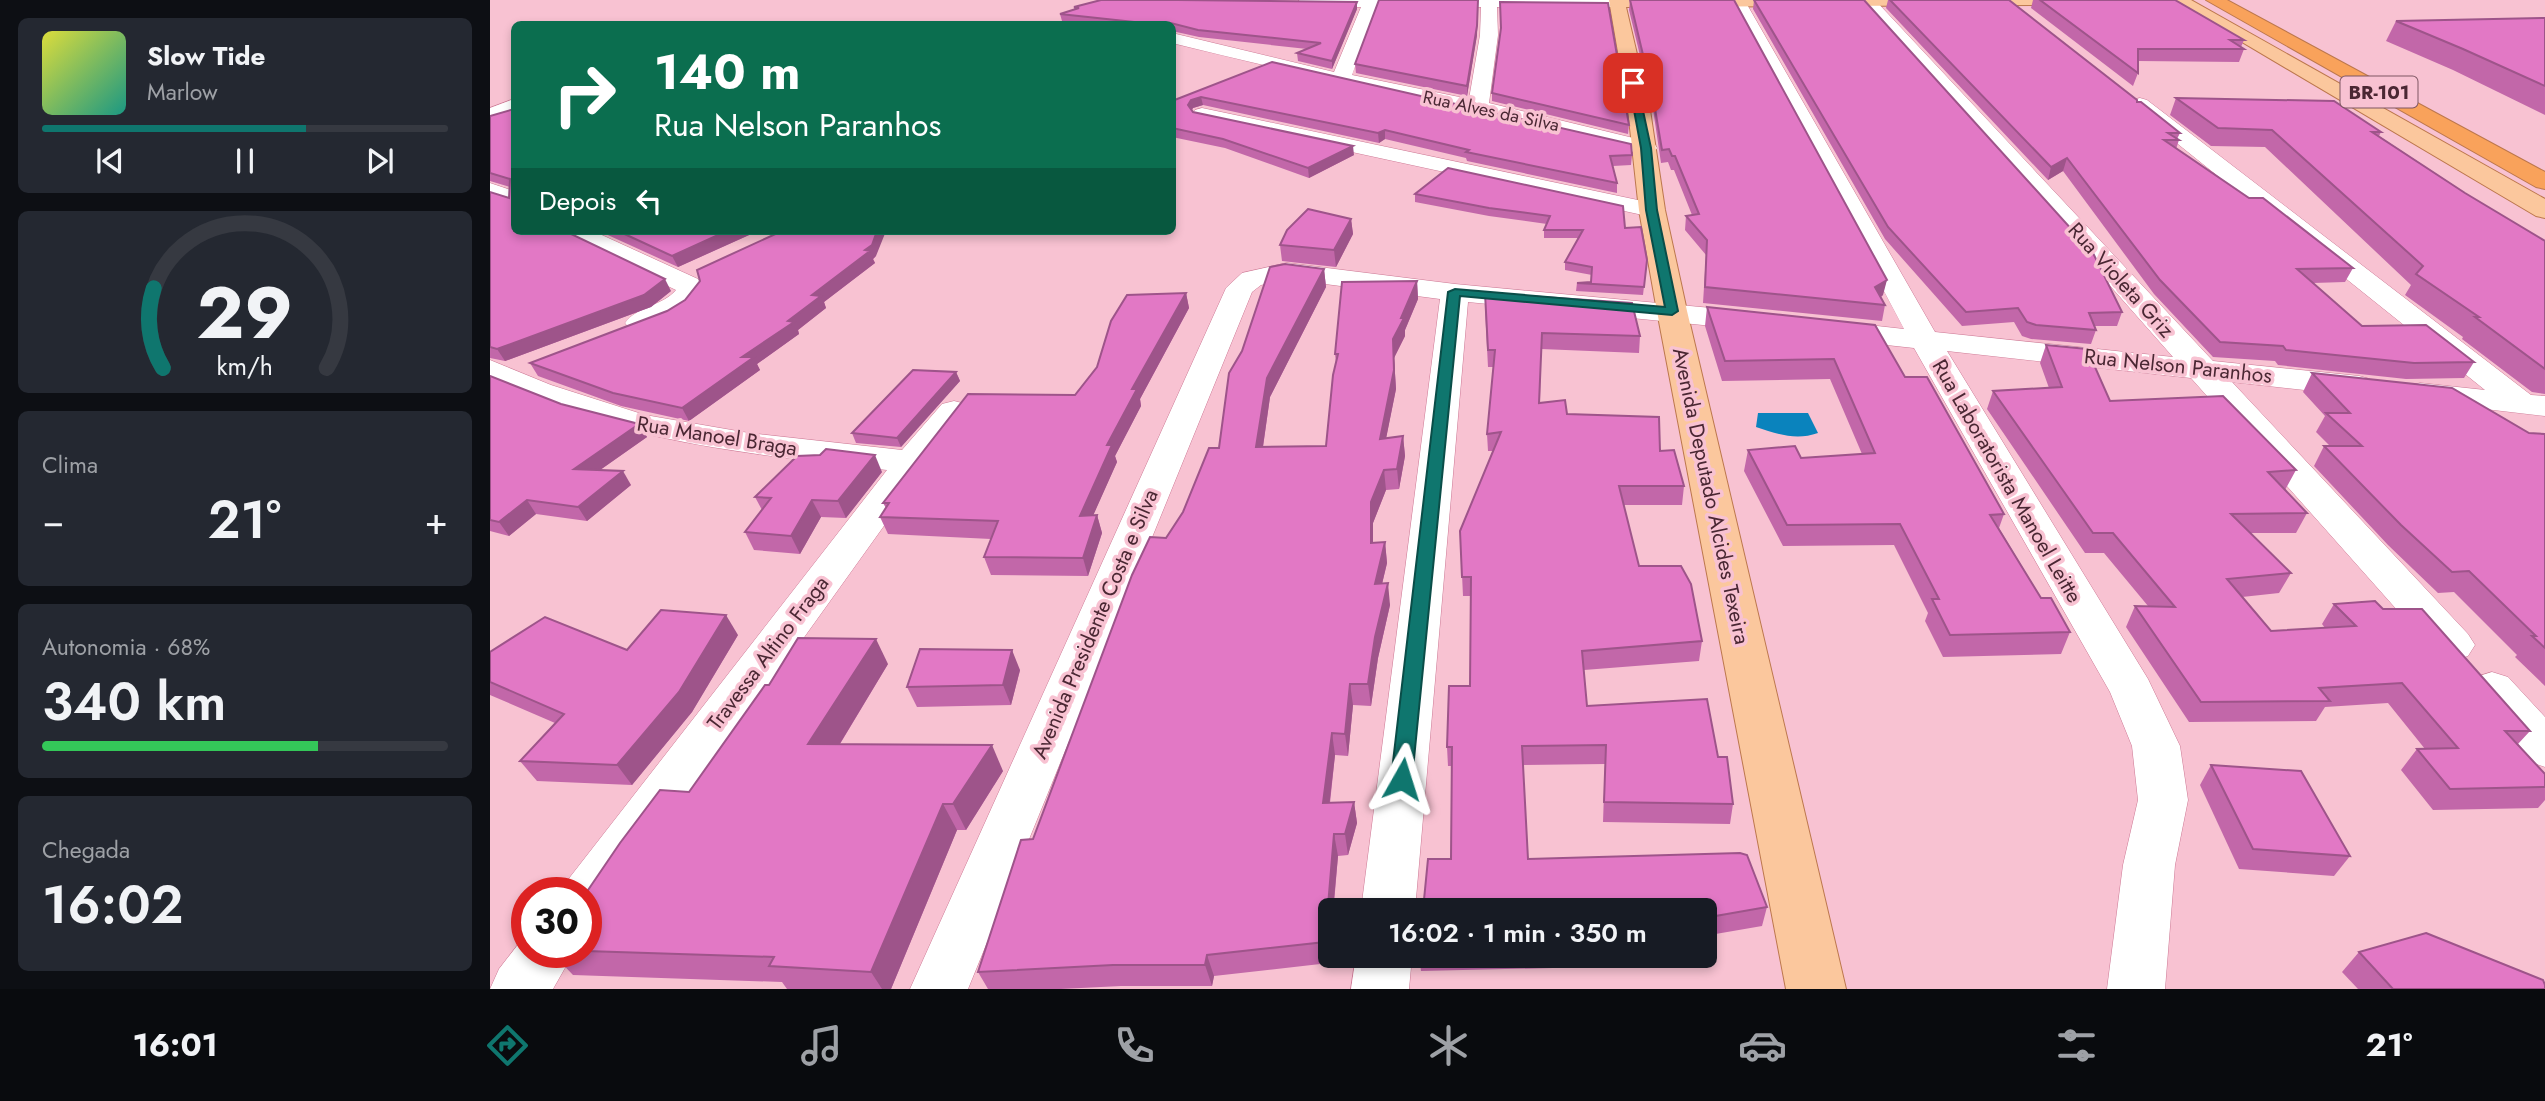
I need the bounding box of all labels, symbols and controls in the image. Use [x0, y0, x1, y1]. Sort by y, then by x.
text: Slow Tide [147, 37, 266, 75]
text: 140 m [654, 37, 800, 107]
icon: right [539, 49, 630, 140]
pin [1603, 53, 1663, 113]
icon: arrive [1614, 64, 1652, 102]
text: Marlow [147, 75, 218, 109]
road number: BR-101 [2340, 76, 2417, 108]
street label: Rua Alves da Silva [1420, 84, 1562, 138]
text: Rua Nelson Paranhos [654, 102, 941, 148]
icon: previous [91, 142, 129, 180]
icon: pause [226, 142, 264, 180]
icon: next [361, 142, 399, 180]
text: Depois [539, 182, 616, 220]
icon: left [630, 182, 668, 220]
street label: Rua Violeta Griz [2061, 216, 2181, 344]
text: 29 [197, 260, 293, 365]
street label: Rua Nelson Paranhos [2083, 341, 2273, 391]
street label: Avenida Deputado Alcides Texeira [1665, 345, 1757, 647]
text: km/h [217, 348, 273, 384]
street label: Rua Laboratorista Manoel Leitte [1925, 354, 2089, 608]
street label: Rua Manoel Braga [635, 409, 799, 463]
text: Clima [42, 448, 98, 482]
text: 21° [208, 482, 281, 558]
street label: Avenida Presidente Costa e Silva [1025, 485, 1165, 763]
text: − [42, 493, 64, 548]
text: + [425, 493, 448, 548]
street label: Travessa Altino Fraga [700, 570, 836, 736]
text: Autonomia · 68% [42, 630, 210, 664]
text: 340 km [42, 664, 226, 740]
position arrow [1365, 742, 1439, 816]
text: Chegada [42, 833, 130, 867]
text: 16:02 [42, 867, 183, 943]
speed limit sign: 30 [511, 877, 602, 968]
text: 16:02 · 1 min · 350 m [1388, 914, 1647, 952]
icon: directions [483, 1021, 532, 1070]
icon: music [797, 1021, 846, 1070]
icon: phone [1110, 1021, 1159, 1070]
icon: climate [1424, 1021, 1473, 1070]
icon: car [1738, 1021, 1787, 1070]
icon: filters [2052, 1021, 2101, 1070]
text: 16:01 [132, 1022, 218, 1068]
text: 21° [2366, 1022, 2412, 1068]

